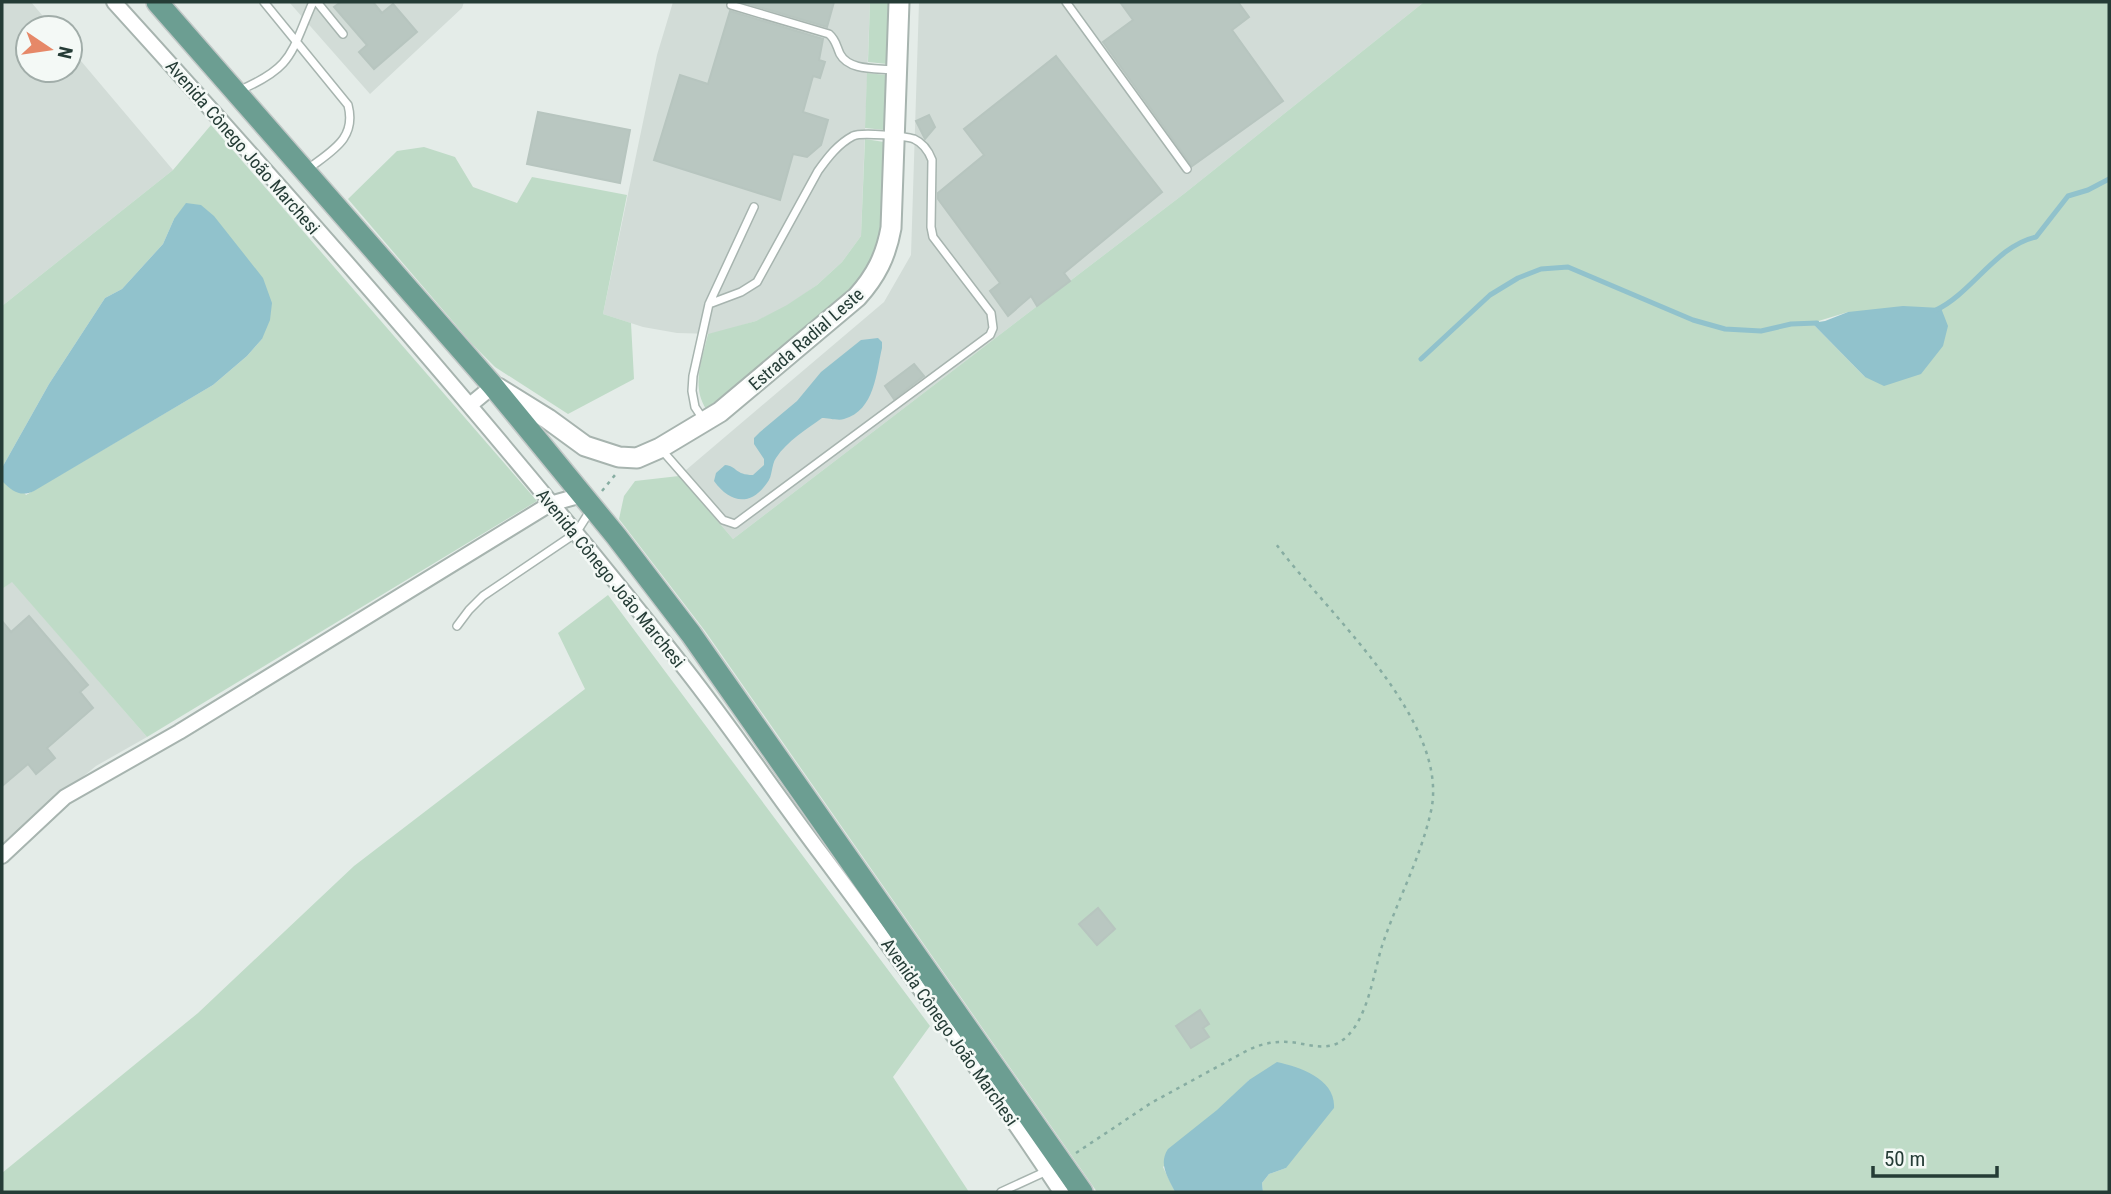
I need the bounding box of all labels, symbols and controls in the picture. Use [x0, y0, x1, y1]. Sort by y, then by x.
north arrow [14, 14, 84, 84]
text: N [53, 44, 78, 61]
street label: Avenida Cônego João Marchesi [162, 56, 324, 238]
street label: Estrada Radial Leste [744, 284, 868, 394]
street label: Avenida Cônego João Marchesi [532, 484, 690, 672]
street label: Avenida Cônego João Marchesi [877, 934, 1023, 1130]
scale bar [1873, 1134, 1997, 1178]
text: 50 m [1884, 1147, 1925, 1171]

